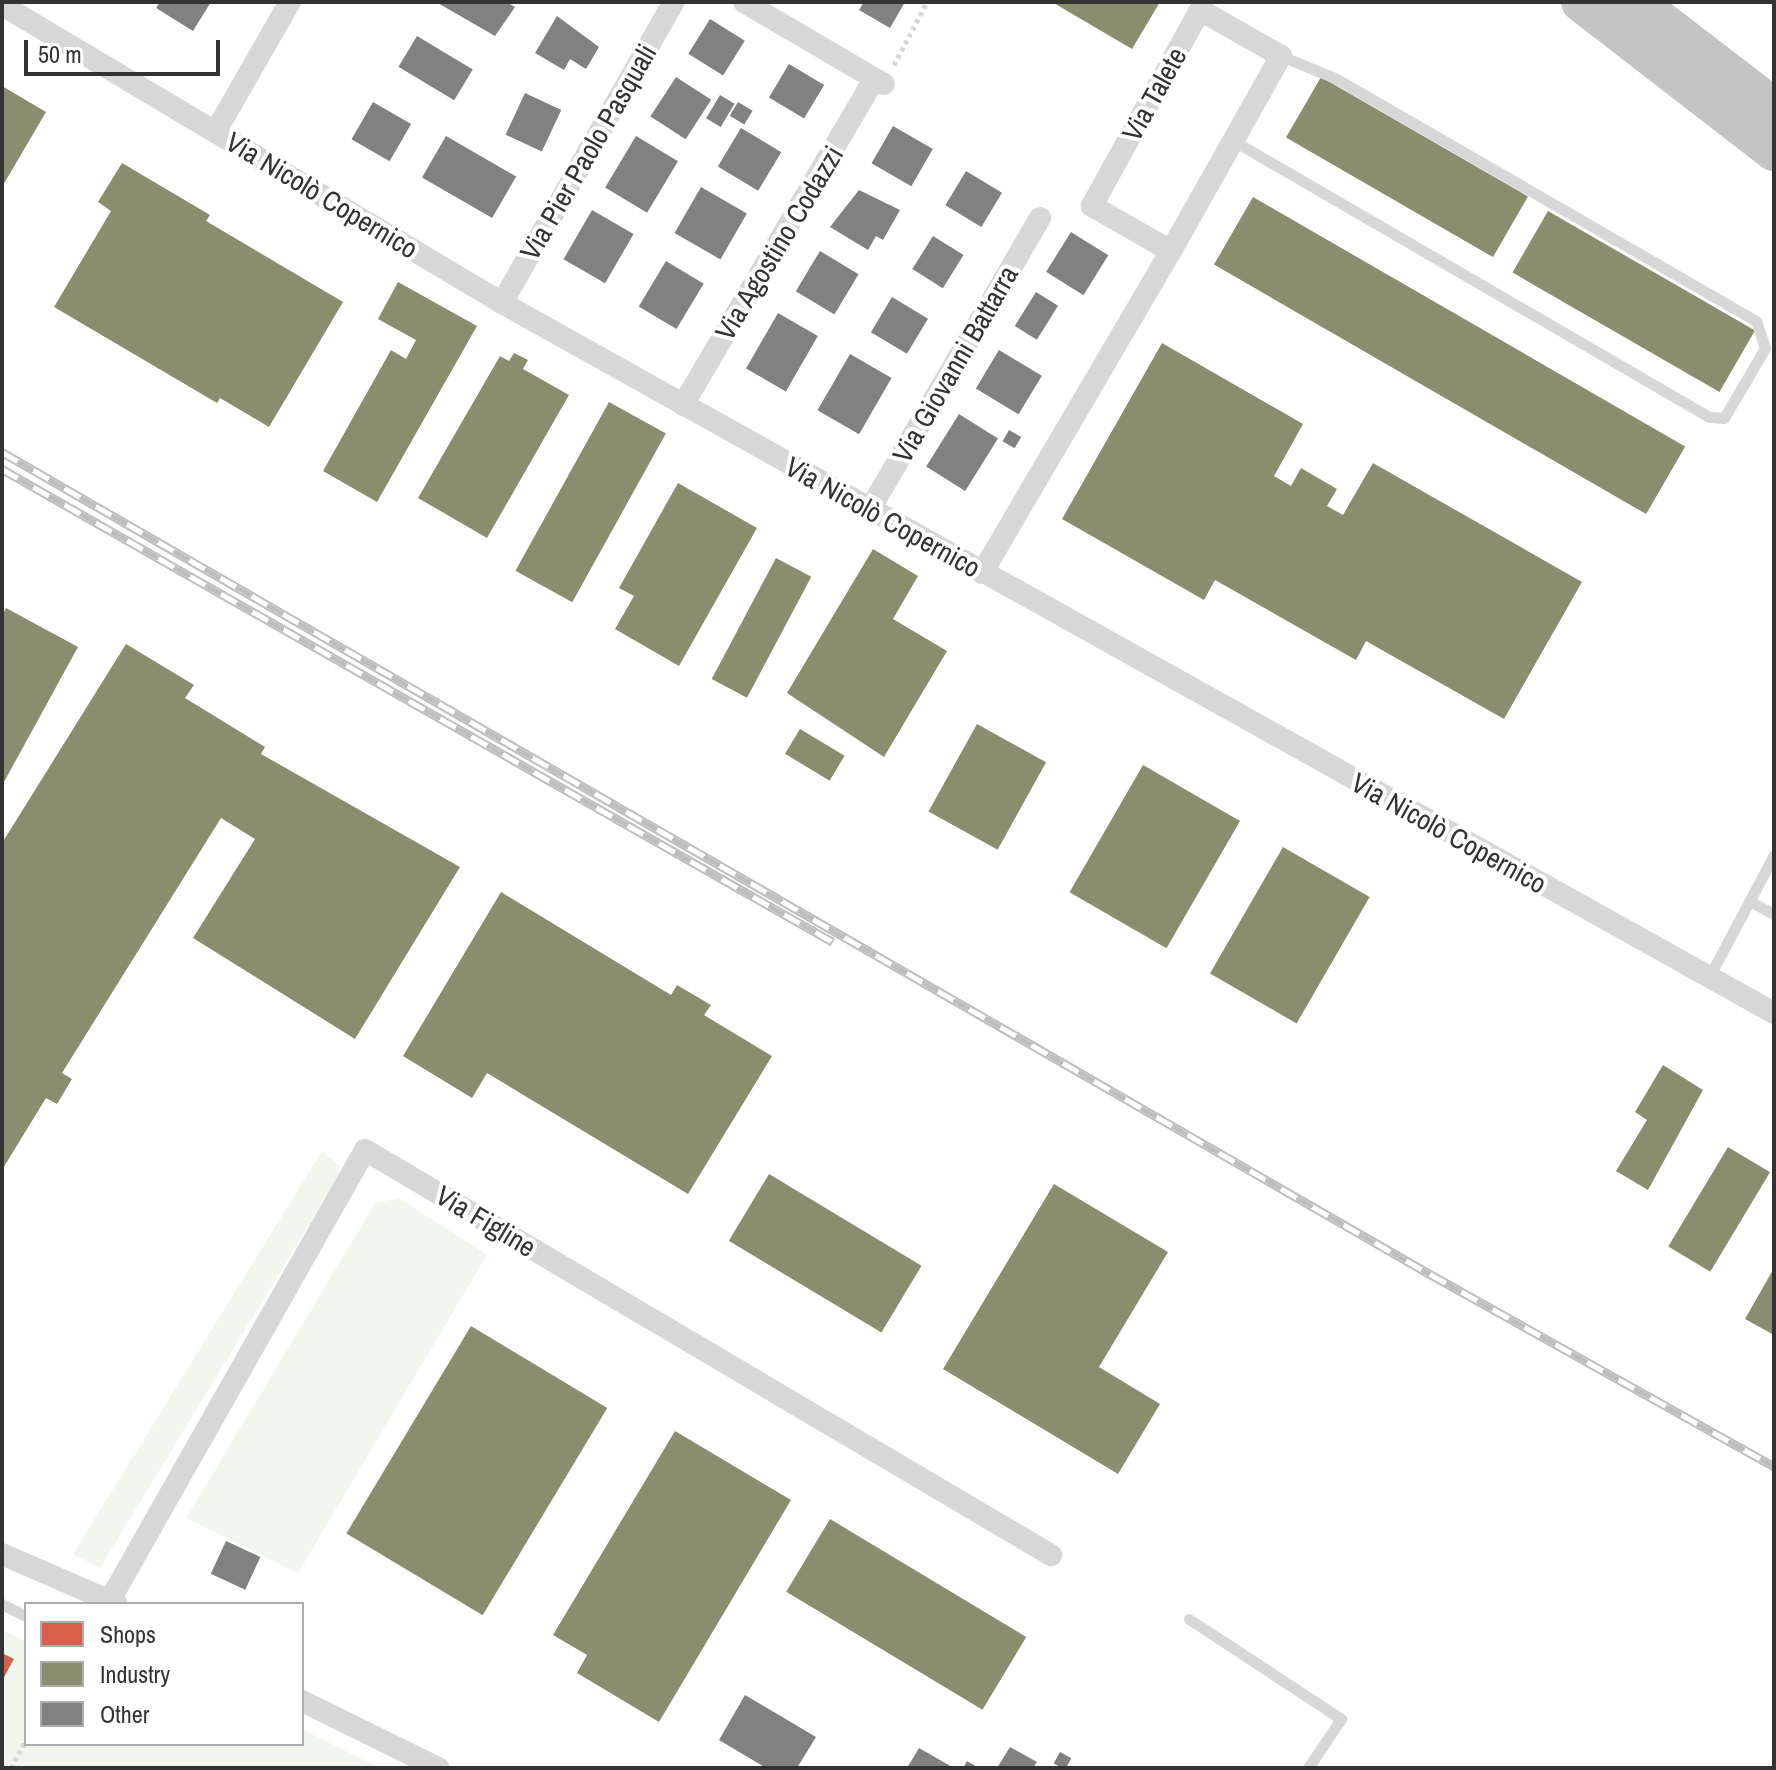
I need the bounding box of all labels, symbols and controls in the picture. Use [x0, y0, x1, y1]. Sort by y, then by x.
scale bar [28, 24, 224, 74]
text: 50 m [38, 38, 82, 70]
street label: Via Pier Paolo Pasquali [513, 38, 663, 266]
street label: Via Talete [1115, 41, 1193, 147]
street label: Via Nicolò Copernico [220, 125, 424, 265]
street label: Via Agostino Codazzi [708, 139, 850, 347]
street label: Via Giovanni Battarra [885, 260, 1025, 468]
street label: Via Nicolò Copernico [780, 450, 986, 584]
street label: Via Nicolò Copernico [1346, 766, 1552, 900]
street label: Via Figline [430, 1178, 542, 1264]
legend [24, 1602, 304, 1746]
text: Shops [100, 1618, 156, 1650]
text: Industry [100, 1658, 170, 1690]
text: Other [100, 1698, 149, 1730]

